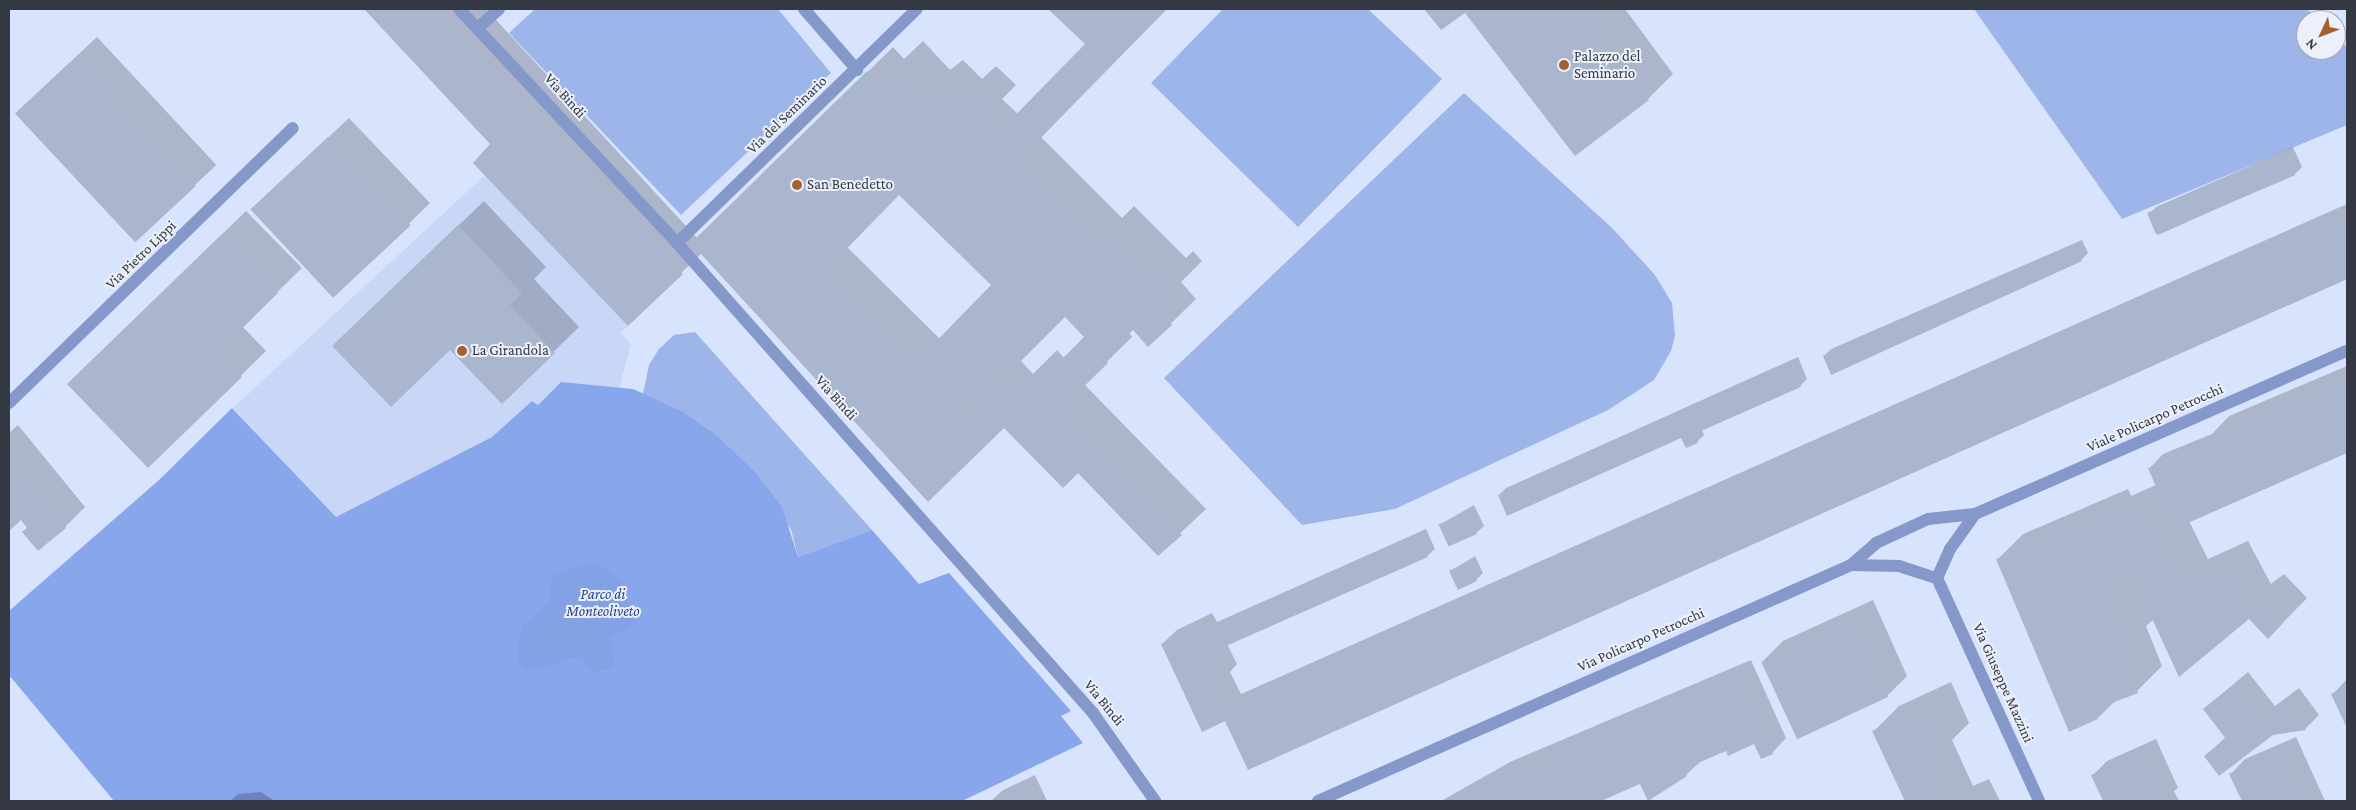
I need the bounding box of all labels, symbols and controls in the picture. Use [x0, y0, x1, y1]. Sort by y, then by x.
north arrow [2296, 10, 2346, 60]
text: N [2302, 36, 2320, 54]
place label: Palazzo del Seminario [1574, 47, 1641, 82]
marker: Palazzo del Seminario [1558, 59, 1570, 71]
street label: Via Bindi [540, 70, 590, 122]
street label: Via del Seminario [743, 72, 831, 158]
place label: San Benedetto [807, 176, 893, 194]
marker: San Benedetto [791, 179, 803, 191]
street label: Via Pietro Lippi [102, 217, 180, 293]
place label: La Girandola [472, 342, 549, 360]
marker: La Girandola [456, 345, 468, 357]
street label: Via Bindi [811, 372, 861, 424]
street label: Viale Policarpo Petrocchi [2084, 380, 2226, 456]
park label: Parco di Monteoliveto [566, 585, 640, 620]
street label: Via Policarpo Petrocchi [1575, 604, 1707, 676]
street label: Via Giuseppe Mazzini [1969, 620, 2037, 746]
street label: Via Bindi [1080, 676, 1128, 730]

